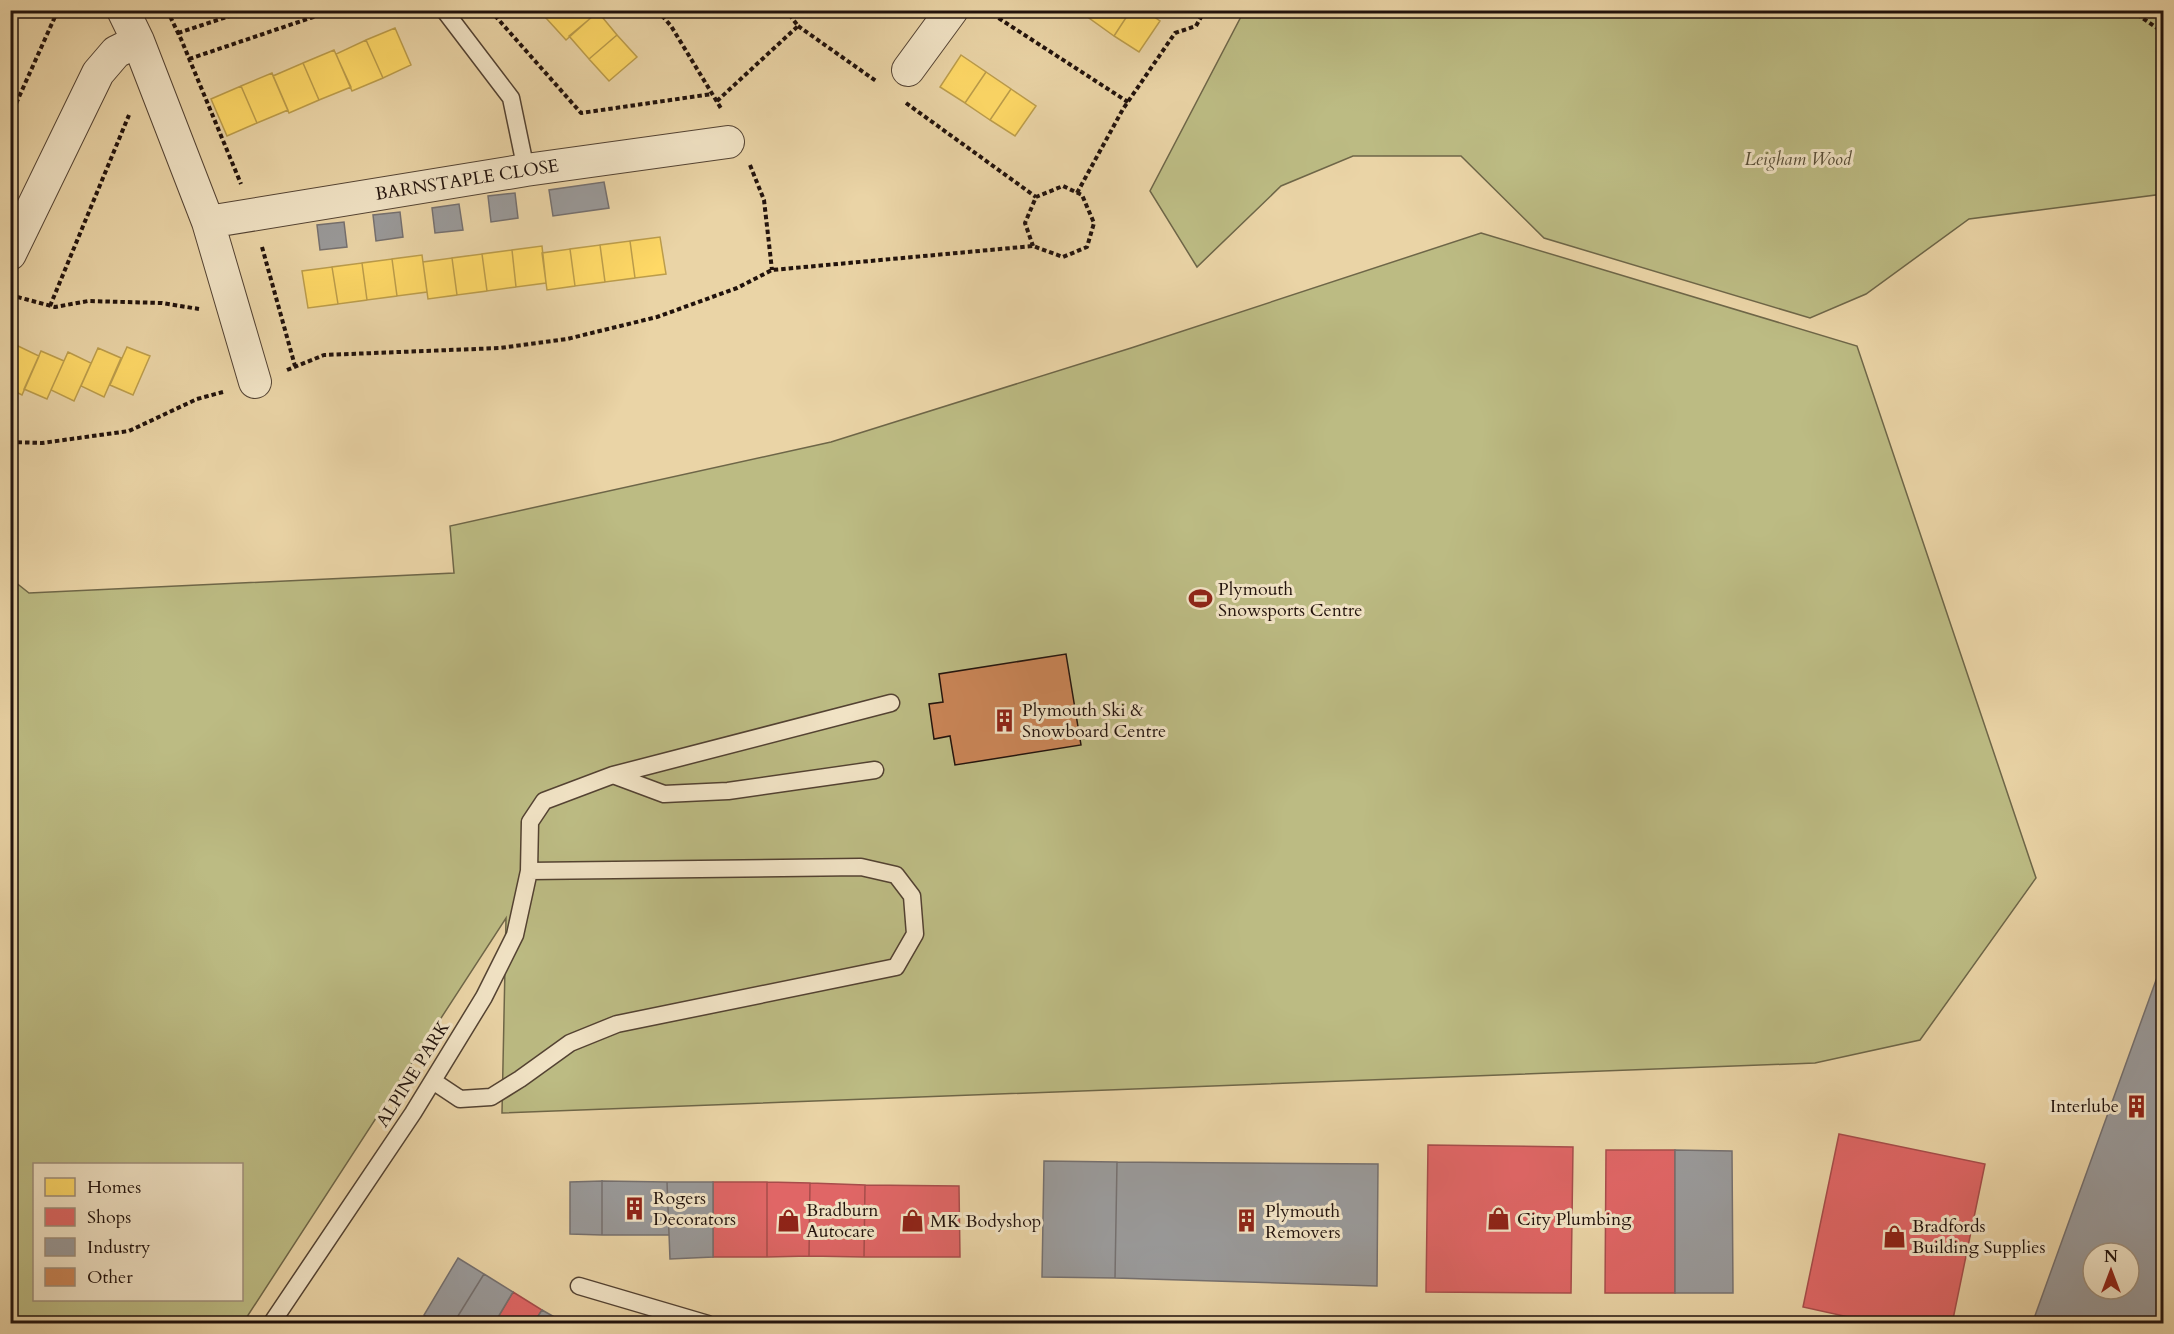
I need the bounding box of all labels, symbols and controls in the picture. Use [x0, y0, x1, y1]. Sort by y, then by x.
park label: Leigham Wood [1745, 147, 1853, 172]
street label: BARNSTAPLE CLOSE [373, 153, 561, 207]
place label: Plymouth Snowsports Centre [1218, 577, 1362, 623]
sports icon: Plymouth Snowsports Centre [1187, 586, 1213, 612]
place label: Plymouth Ski & Snowboard Centre [1022, 698, 1166, 744]
building icon: Plymouth Ski & Snowboard Centre [991, 707, 1017, 733]
street label: ALPINE PARK [370, 1016, 456, 1132]
building icon: Interlube [2124, 1093, 2150, 1119]
place label: Interlube [2050, 1094, 2119, 1119]
legend [33, 1163, 243, 1301]
text: Homes [87, 1175, 141, 1200]
place label: Rogers Decorators [653, 1186, 736, 1232]
building icon: Rogers Decorators [622, 1195, 648, 1221]
place label: Bradburn Autocare [806, 1198, 879, 1244]
place label: Plymouth Removers [1265, 1199, 1340, 1245]
text: Shops [87, 1205, 131, 1230]
shop icon: City Plumbing [1486, 1206, 1512, 1232]
shop icon: Bradburn Autocare [775, 1207, 801, 1233]
place label: City Plumbing [1517, 1207, 1632, 1232]
shop icon: MK Bodyshop [899, 1208, 925, 1234]
building icon: Plymouth Removers [1234, 1208, 1260, 1234]
place label: MK Bodyshop [930, 1209, 1041, 1234]
place label: Bradfords Building Supplies [1912, 1214, 2045, 1260]
shop icon: Bradfords Building Supplies [1881, 1223, 1907, 1249]
text: Industry [87, 1235, 151, 1260]
north arrow [2081, 1241, 2141, 1301]
text: N [2104, 1246, 2118, 1268]
text: Other [87, 1265, 133, 1290]

